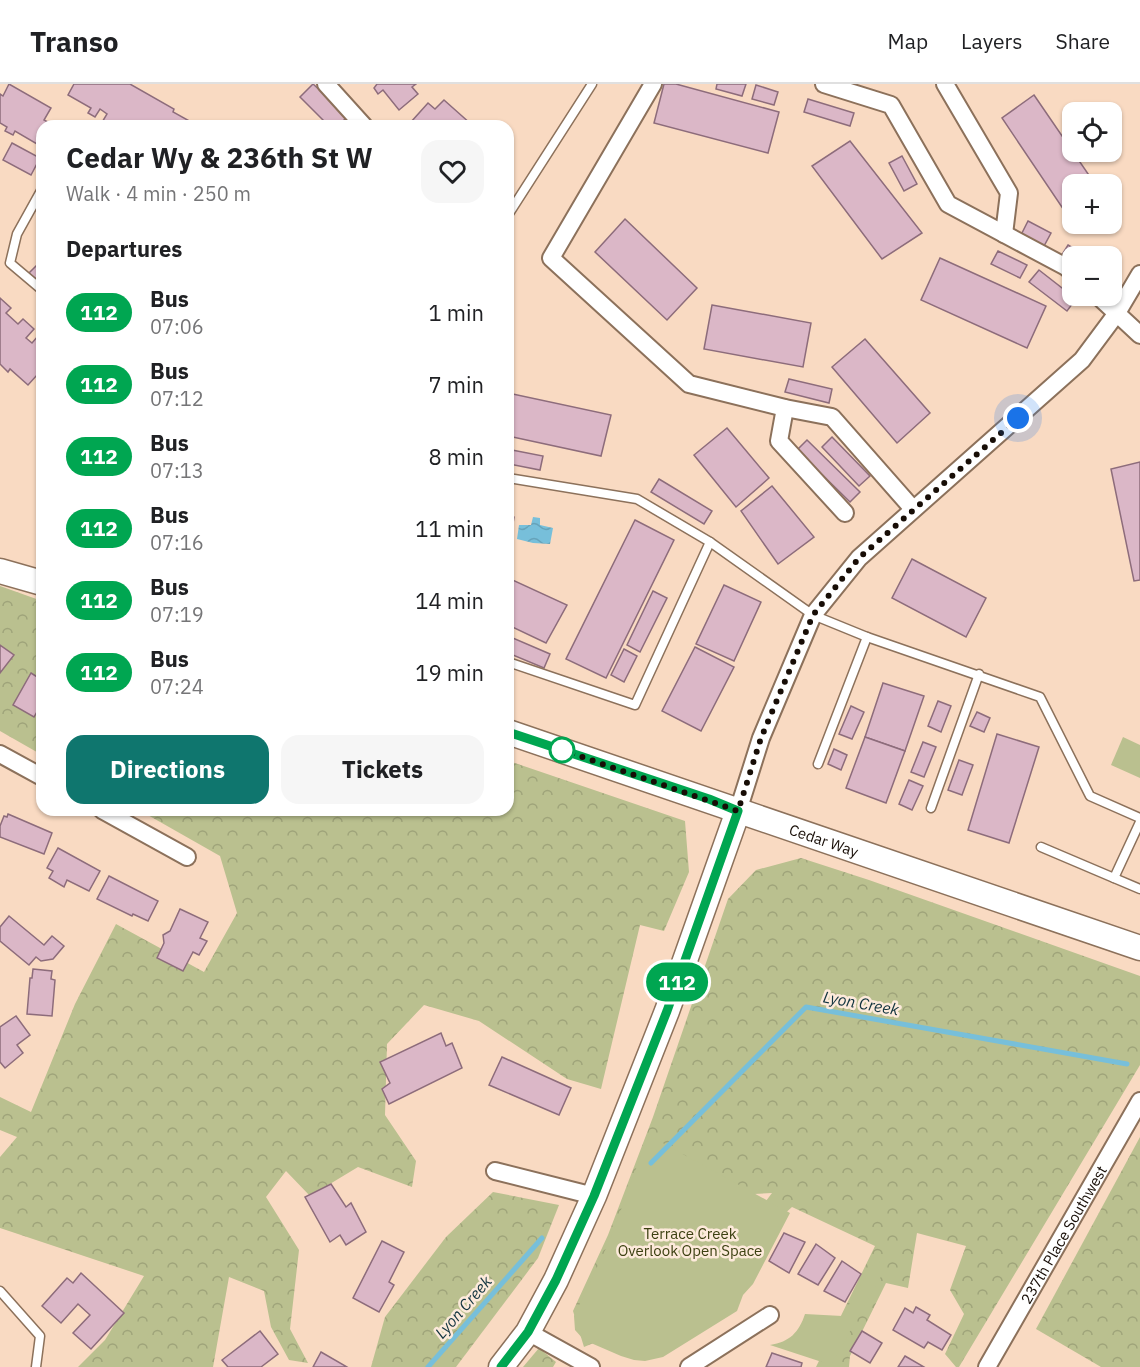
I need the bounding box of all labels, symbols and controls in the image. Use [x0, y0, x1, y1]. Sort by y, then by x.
text: Transo [30, 23, 119, 60]
text: Map [888, 27, 928, 55]
text: Layers [961, 27, 1023, 55]
text: Share [1056, 27, 1110, 55]
map controls [1062, 102, 1122, 306]
button: locate [1062, 102, 1122, 162]
text: Cedar Wy & 236th St W [66, 139, 373, 176]
button: heart [421, 140, 484, 203]
button: + [1062, 174, 1122, 234]
text: Walk · 4 min · 250 m [66, 180, 251, 207]
text: Departures [66, 234, 182, 263]
button: − [1062, 246, 1122, 306]
text: Bus [150, 284, 189, 313]
text: 112 [80, 298, 118, 326]
text: 1 min [428, 298, 484, 327]
text: 07:06 [150, 313, 204, 340]
text: Bus [150, 356, 189, 385]
text: 112 [80, 370, 118, 398]
text: 7 min [428, 370, 484, 399]
text: 07:12 [150, 385, 204, 412]
your location [1003, 403, 1033, 433]
text: Bus [150, 428, 189, 457]
text: 112 [80, 442, 118, 470]
text: 8 min [428, 442, 484, 471]
text: 07:13 [150, 457, 204, 484]
text: Bus [150, 500, 189, 529]
text: 112 [80, 514, 118, 542]
text: 11 min [415, 514, 484, 543]
text: 07:16 [150, 529, 204, 556]
text: Bus [150, 572, 189, 601]
text: 112 [80, 586, 118, 614]
text: 14 min [415, 586, 484, 615]
text: 07:19 [150, 601, 204, 628]
text: Bus [150, 644, 189, 673]
text: 112 [80, 658, 118, 686]
text: 19 min [415, 658, 484, 687]
text: 07:24 [150, 673, 204, 700]
button: Directions [66, 735, 269, 804]
button: Tickets [281, 735, 484, 804]
unlabelled marker [549, 737, 575, 763]
street label: Cedar Way [787, 819, 862, 861]
line badge: 112 [642, 962, 712, 1002]
text: 112 [658, 968, 696, 996]
water label: Lyon Creek [822, 987, 901, 1020]
street label: 237th Place Southwest [1016, 1162, 1111, 1307]
park label: Terrace Creek Overlook Open Space [618, 1224, 762, 1260]
water label: Lyon Creek [430, 1271, 496, 1342]

